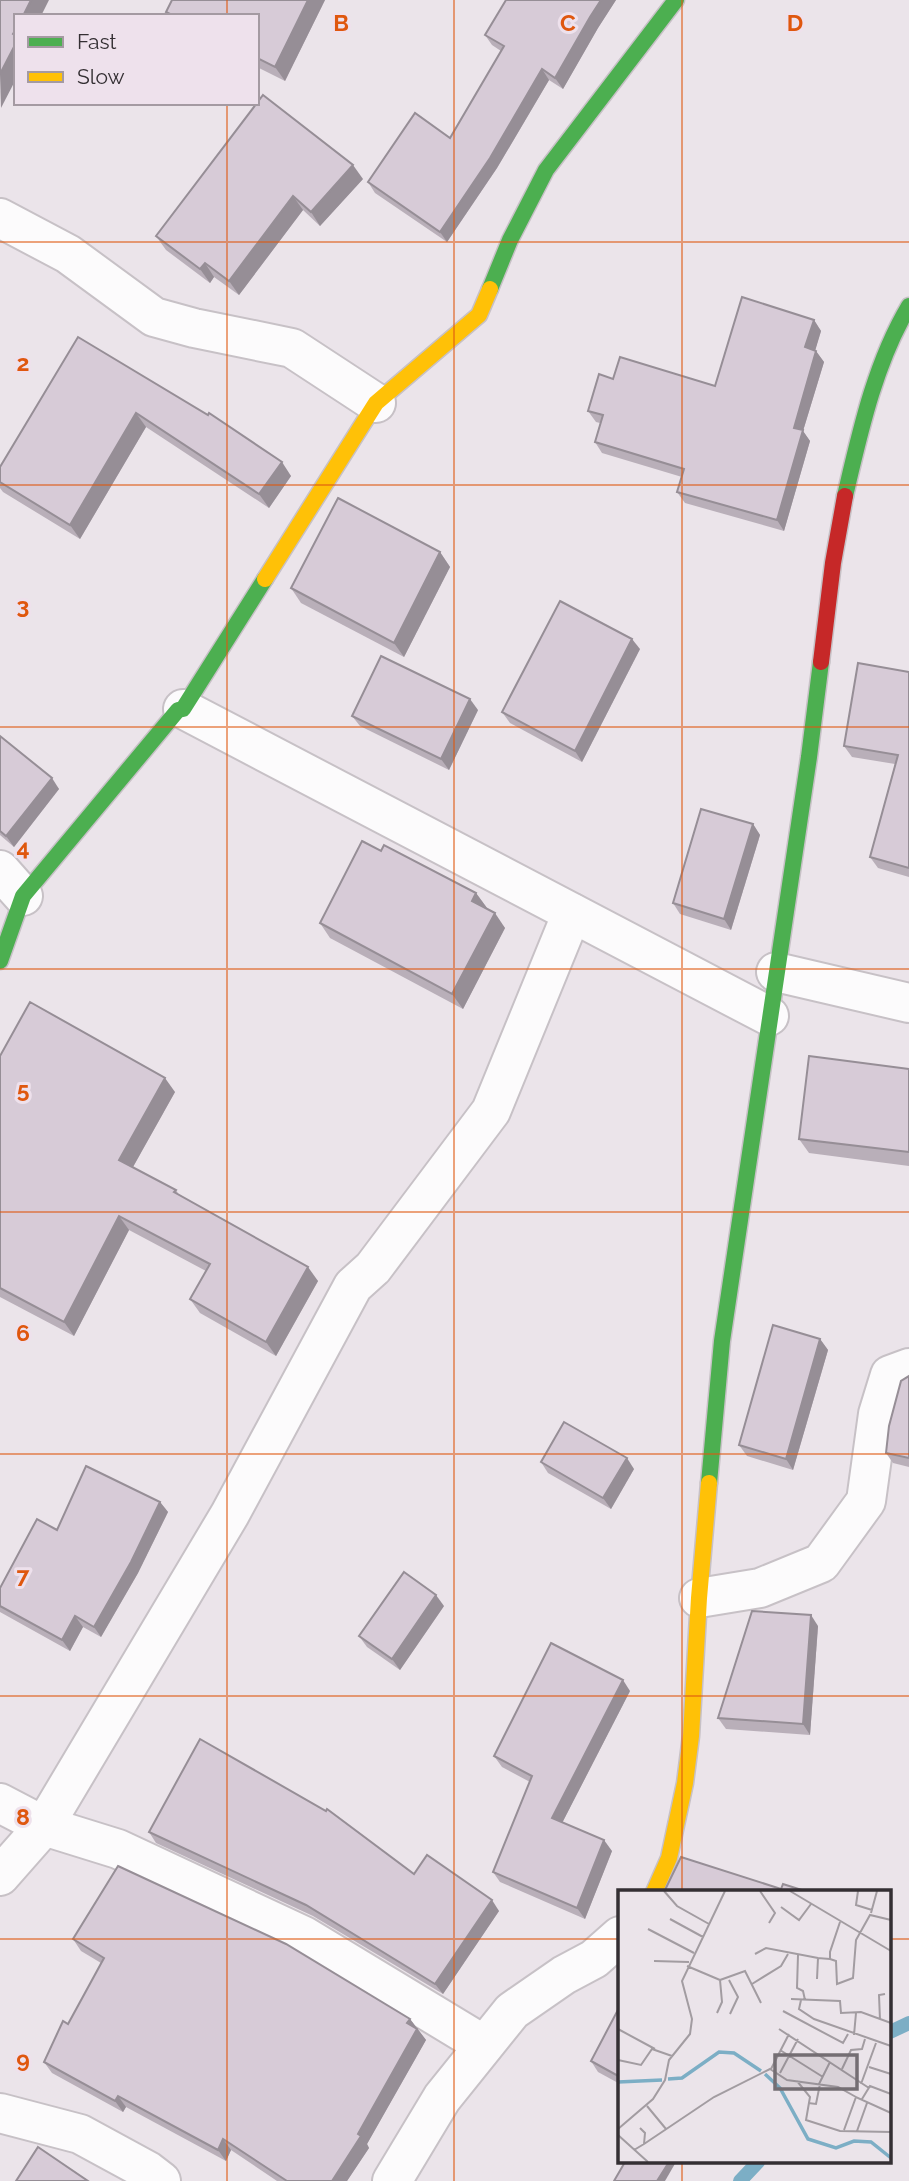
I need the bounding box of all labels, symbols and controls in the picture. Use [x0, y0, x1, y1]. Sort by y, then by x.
text: B [333, 9, 349, 36]
text: C [560, 9, 576, 36]
text: D [787, 9, 803, 36]
legend [14, 14, 259, 105]
text: Fast [77, 29, 117, 54]
text: Slow [77, 64, 125, 89]
text: 2 [17, 349, 29, 376]
text: 3 [17, 592, 29, 619]
text: 4 [16, 834, 30, 861]
text: 5 [17, 1076, 30, 1103]
text: 6 [16, 1319, 30, 1346]
text: 7 [17, 1561, 30, 1588]
text: 8 [16, 1803, 30, 1830]
inset map [618, 1890, 892, 2164]
text: 9 [16, 2046, 30, 2073]

